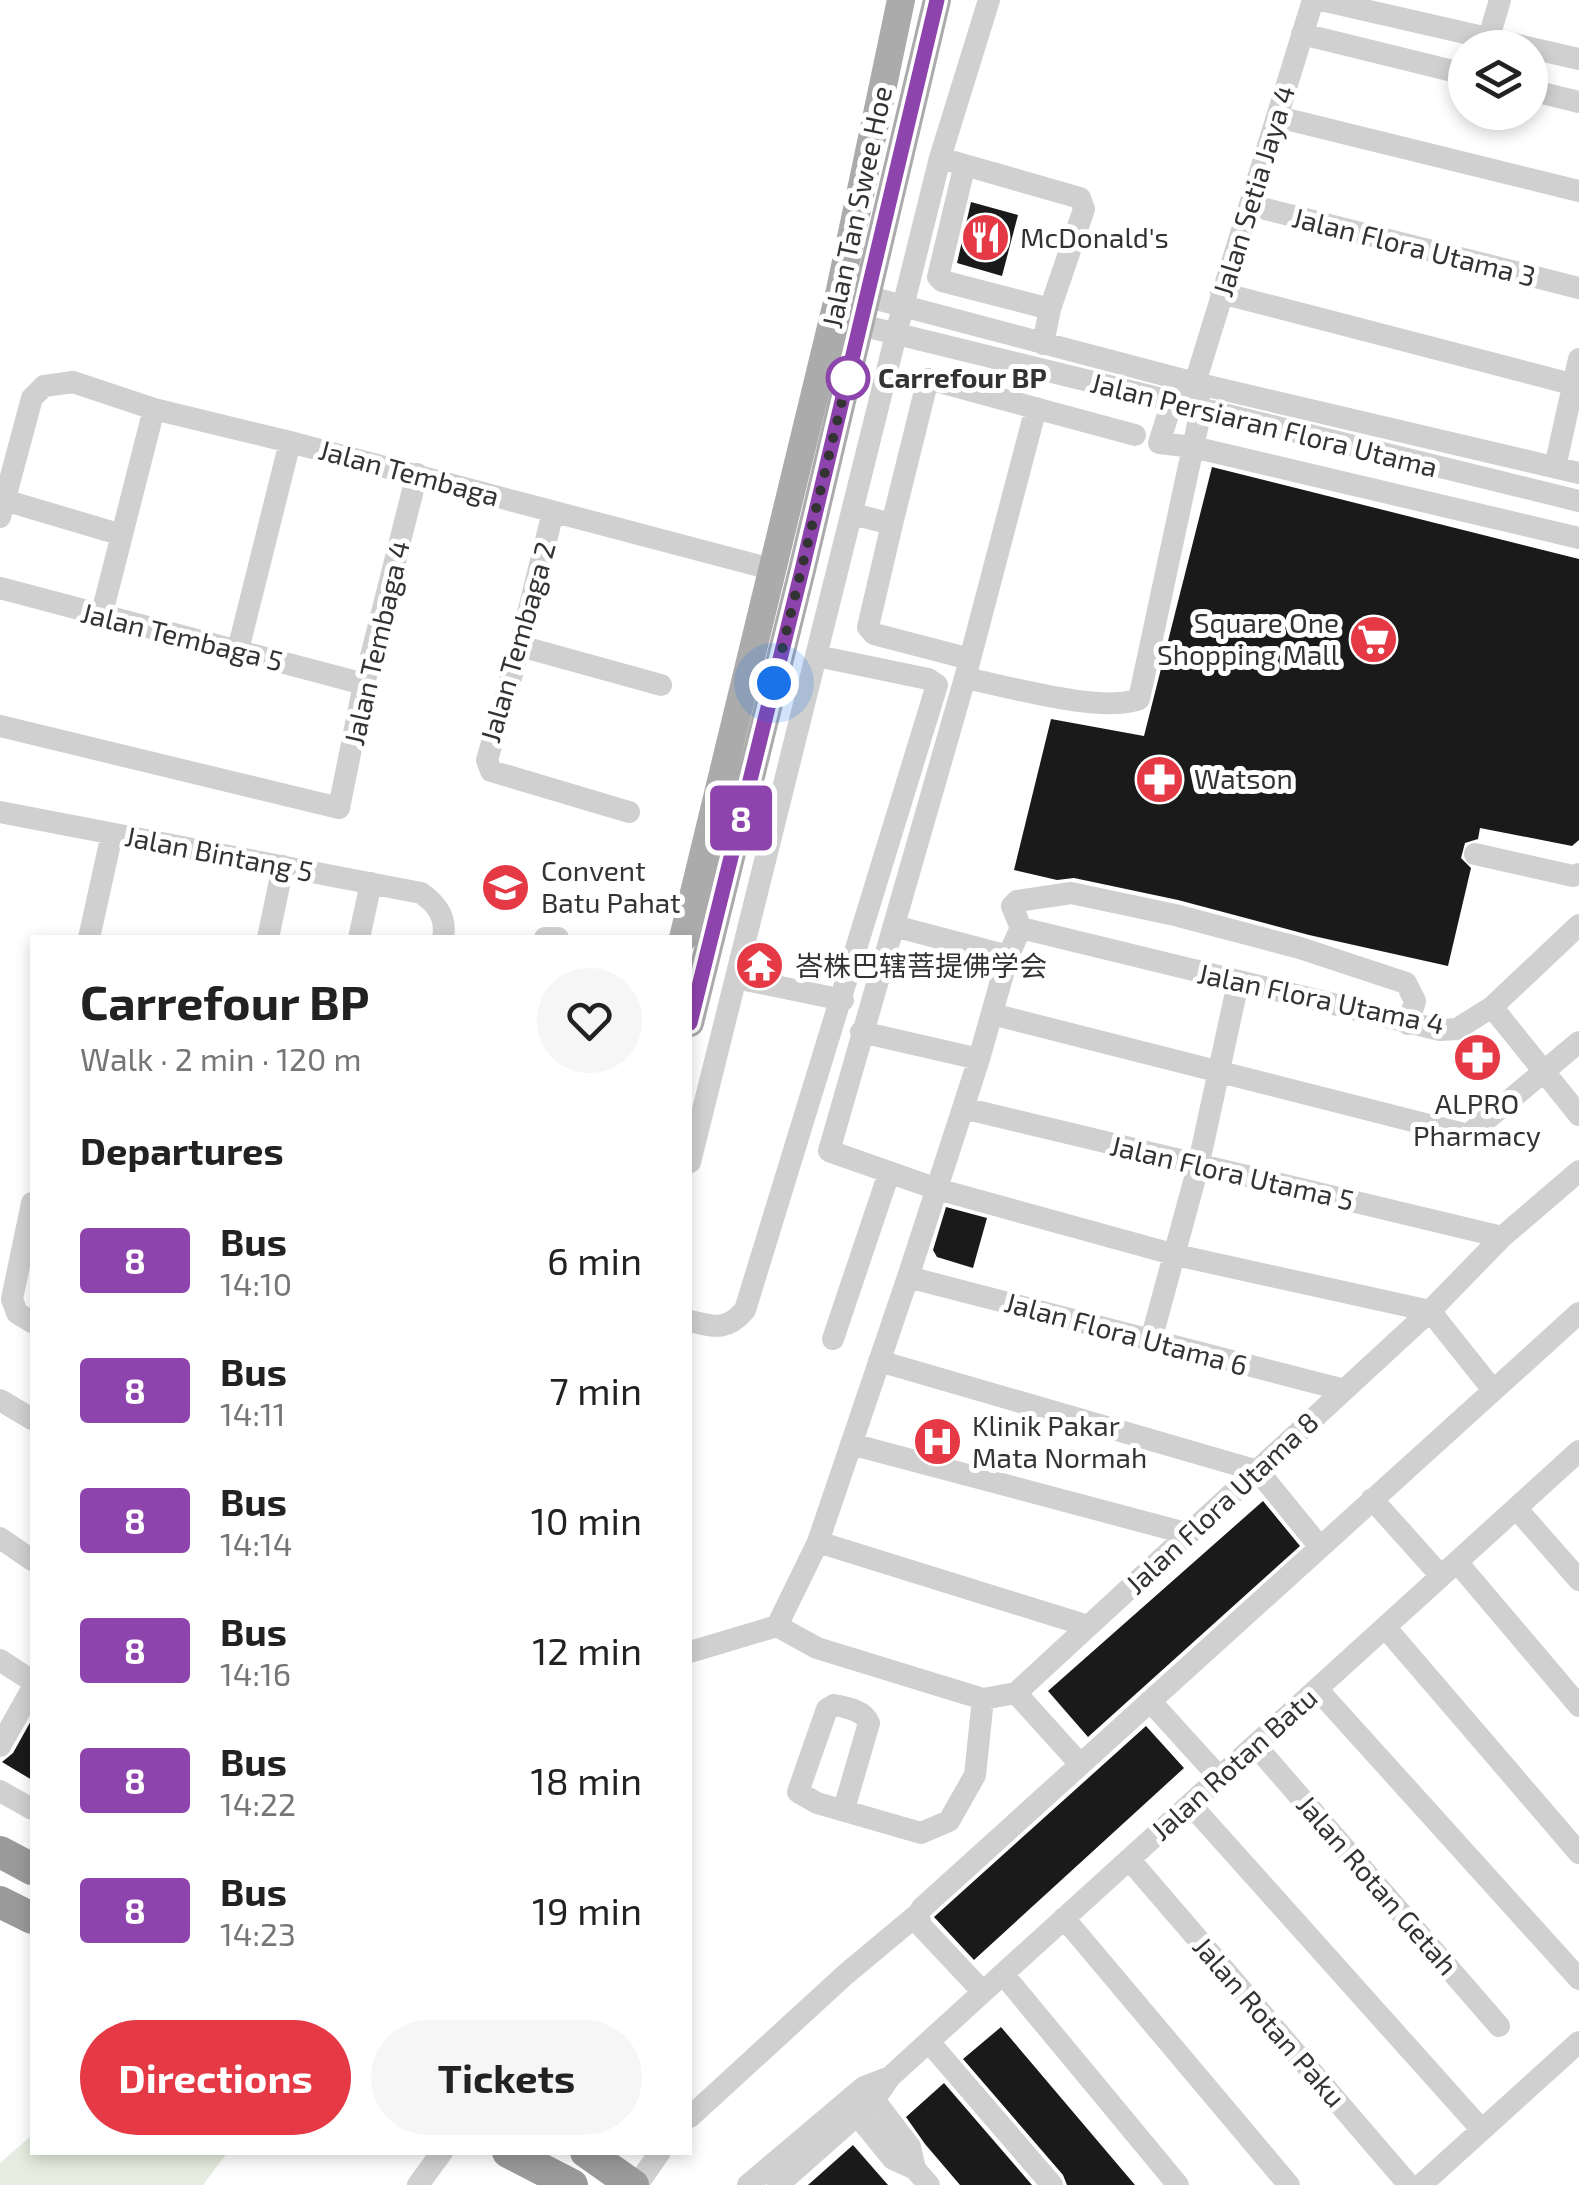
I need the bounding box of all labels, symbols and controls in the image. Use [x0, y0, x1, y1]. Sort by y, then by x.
map controls [1448, 30, 1548, 130]
button: layers [1448, 30, 1548, 130]
street label: Jalan Setia Jaya 4 [1205, 81, 1301, 300]
street label: Jalan Tan Swee Hoe [814, 83, 898, 331]
street label: Jalan Flora Utama 3 [1289, 199, 1539, 293]
restaurant icon: McDonald's [959, 212, 1011, 264]
place label: McDonald's [1020, 220, 1169, 254]
marker: Carrefour BP [827, 357, 869, 399]
place label: Carrefour BP [878, 360, 1047, 394]
street label: Jalan Persiaran Flora Utama [1087, 364, 1441, 484]
street label: Jalan Tembaga [315, 432, 503, 512]
street label: Jalan Tembaga 4 [336, 537, 416, 748]
street label: Jalan Tembaga 2 [472, 537, 562, 746]
street label: Jalan Tembaga 5 [78, 595, 287, 678]
place label: Square One Shopping Mall [1157, 605, 1340, 671]
supermarket icon: Square One Shopping Mall [1348, 613, 1400, 665]
your location [749, 658, 799, 708]
pharmacy icon: Watson [1133, 753, 1185, 805]
place label: Watson [1194, 761, 1293, 795]
line badge: 8 [708, 786, 774, 850]
text: 8 [730, 797, 752, 839]
street label: Jalan Bintang 5 [122, 818, 316, 888]
place label: Convent Batu Pahat [541, 853, 681, 919]
school or university icon: Convent Batu Pahat [480, 861, 532, 913]
temple icon: 峇株巴辖菩提佛学会 [734, 940, 786, 992]
place label: 峇株巴辖菩提佛学会 [795, 948, 1047, 982]
street label: Jalan Flora Utama 4 [1195, 955, 1448, 1041]
button: heart [537, 968, 642, 1073]
text: Carrefour BP [80, 972, 369, 1030]
pharmacy icon: ALPRO Pharmacy [1451, 1031, 1503, 1083]
text: Walk · 2 min · 120 m [80, 1039, 362, 1077]
place label: ALPRO Pharmacy [1413, 1086, 1541, 1152]
text: Departures [80, 1127, 284, 1173]
street label: Jalan Flora Utama 5 [1107, 1127, 1357, 1217]
text: Bus [220, 1218, 287, 1264]
text: 6 min [547, 1237, 642, 1283]
text: 8 [124, 1239, 146, 1281]
text: 14:10 [220, 1264, 292, 1302]
street label: Jalan Flora Utama 6 [1001, 1284, 1251, 1382]
text: Bus [220, 1348, 287, 1394]
text: 7 min [549, 1367, 642, 1413]
text: 8 [124, 1369, 146, 1411]
text: 14:11 [220, 1394, 285, 1432]
street label: Jalan Flora Utama 8 [1118, 1404, 1325, 1600]
place label: Klinik Pakar Mata Normah [972, 1408, 1147, 1474]
hospital icon: Klinik Pakar Mata Normah [911, 1416, 963, 1468]
text: Bus [220, 1478, 287, 1524]
text: 10 min [531, 1497, 642, 1543]
text: 8 [124, 1499, 146, 1541]
text: 14:14 [220, 1524, 292, 1562]
text: Bus [220, 1608, 287, 1654]
text: 12 min [532, 1627, 642, 1673]
text: 8 [124, 1629, 146, 1671]
text: 14:16 [220, 1654, 291, 1692]
street label: Jalan Rotan Batu [1143, 1680, 1323, 1847]
text: Bus [220, 1738, 287, 1784]
text: 18 min [531, 1757, 642, 1803]
text: 8 [124, 1759, 146, 1801]
text: 14:22 [220, 1784, 296, 1822]
street label: Jalan Rotan Getah [1290, 1787, 1465, 1981]
text: Bus [220, 1868, 287, 1914]
text: 19 min [532, 1887, 642, 1933]
text: 8 [124, 1889, 146, 1931]
text: 14:23 [220, 1914, 296, 1952]
street label: Jalan Rotan Paku [1187, 1929, 1353, 2114]
button: Directions [80, 2020, 351, 2135]
button: Tickets [371, 2020, 642, 2135]

